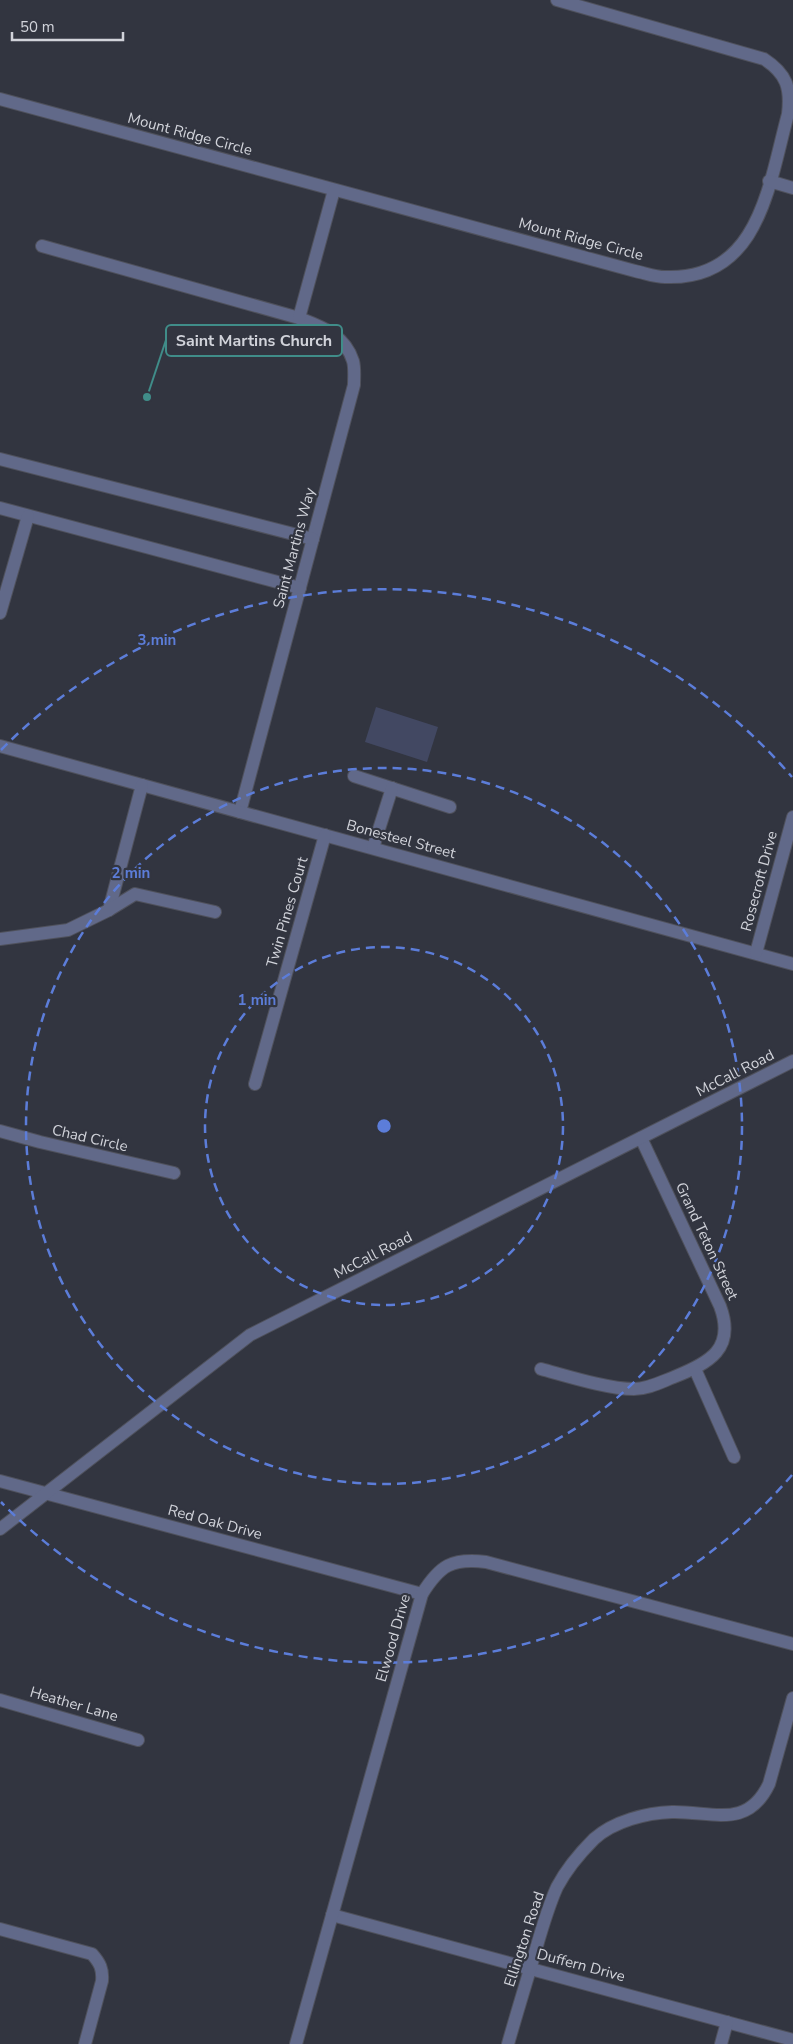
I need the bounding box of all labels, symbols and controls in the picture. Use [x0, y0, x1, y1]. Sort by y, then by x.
scale bar [12, 10, 124, 42]
text: 50 m [20, 17, 55, 37]
street label: Mount Ridge Circle [125, 108, 255, 160]
street label: Mount Ridge Circle [516, 213, 646, 265]
callout: Saint Martins Church [166, 325, 342, 356]
text: Saint Martins Church [176, 330, 332, 352]
street label: Saint Martins Way [268, 485, 320, 611]
text: 3 min [138, 630, 176, 650]
street label: Bonesteel Street [344, 815, 459, 863]
street label: Rosecroft Drive [736, 829, 782, 933]
street label: Twin Pines Court [262, 854, 313, 970]
text: 2 min [112, 863, 150, 883]
text: 1 min [238, 990, 276, 1010]
street label: McCall Road [692, 1045, 778, 1101]
centre of rings [375, 1117, 393, 1135]
street label: Chad Circle [50, 1120, 130, 1156]
street label: Grand Teton Street [671, 1179, 743, 1304]
street label: McCall Road [330, 1227, 416, 1283]
street label: Red Oak Drive [166, 1500, 264, 1544]
street label: Elwood Drive [371, 1592, 415, 1684]
street label: Heather Lane [28, 1682, 120, 1726]
street label: Ellington Road [499, 1889, 549, 1989]
street label: Duffern Drive [535, 1944, 627, 1986]

